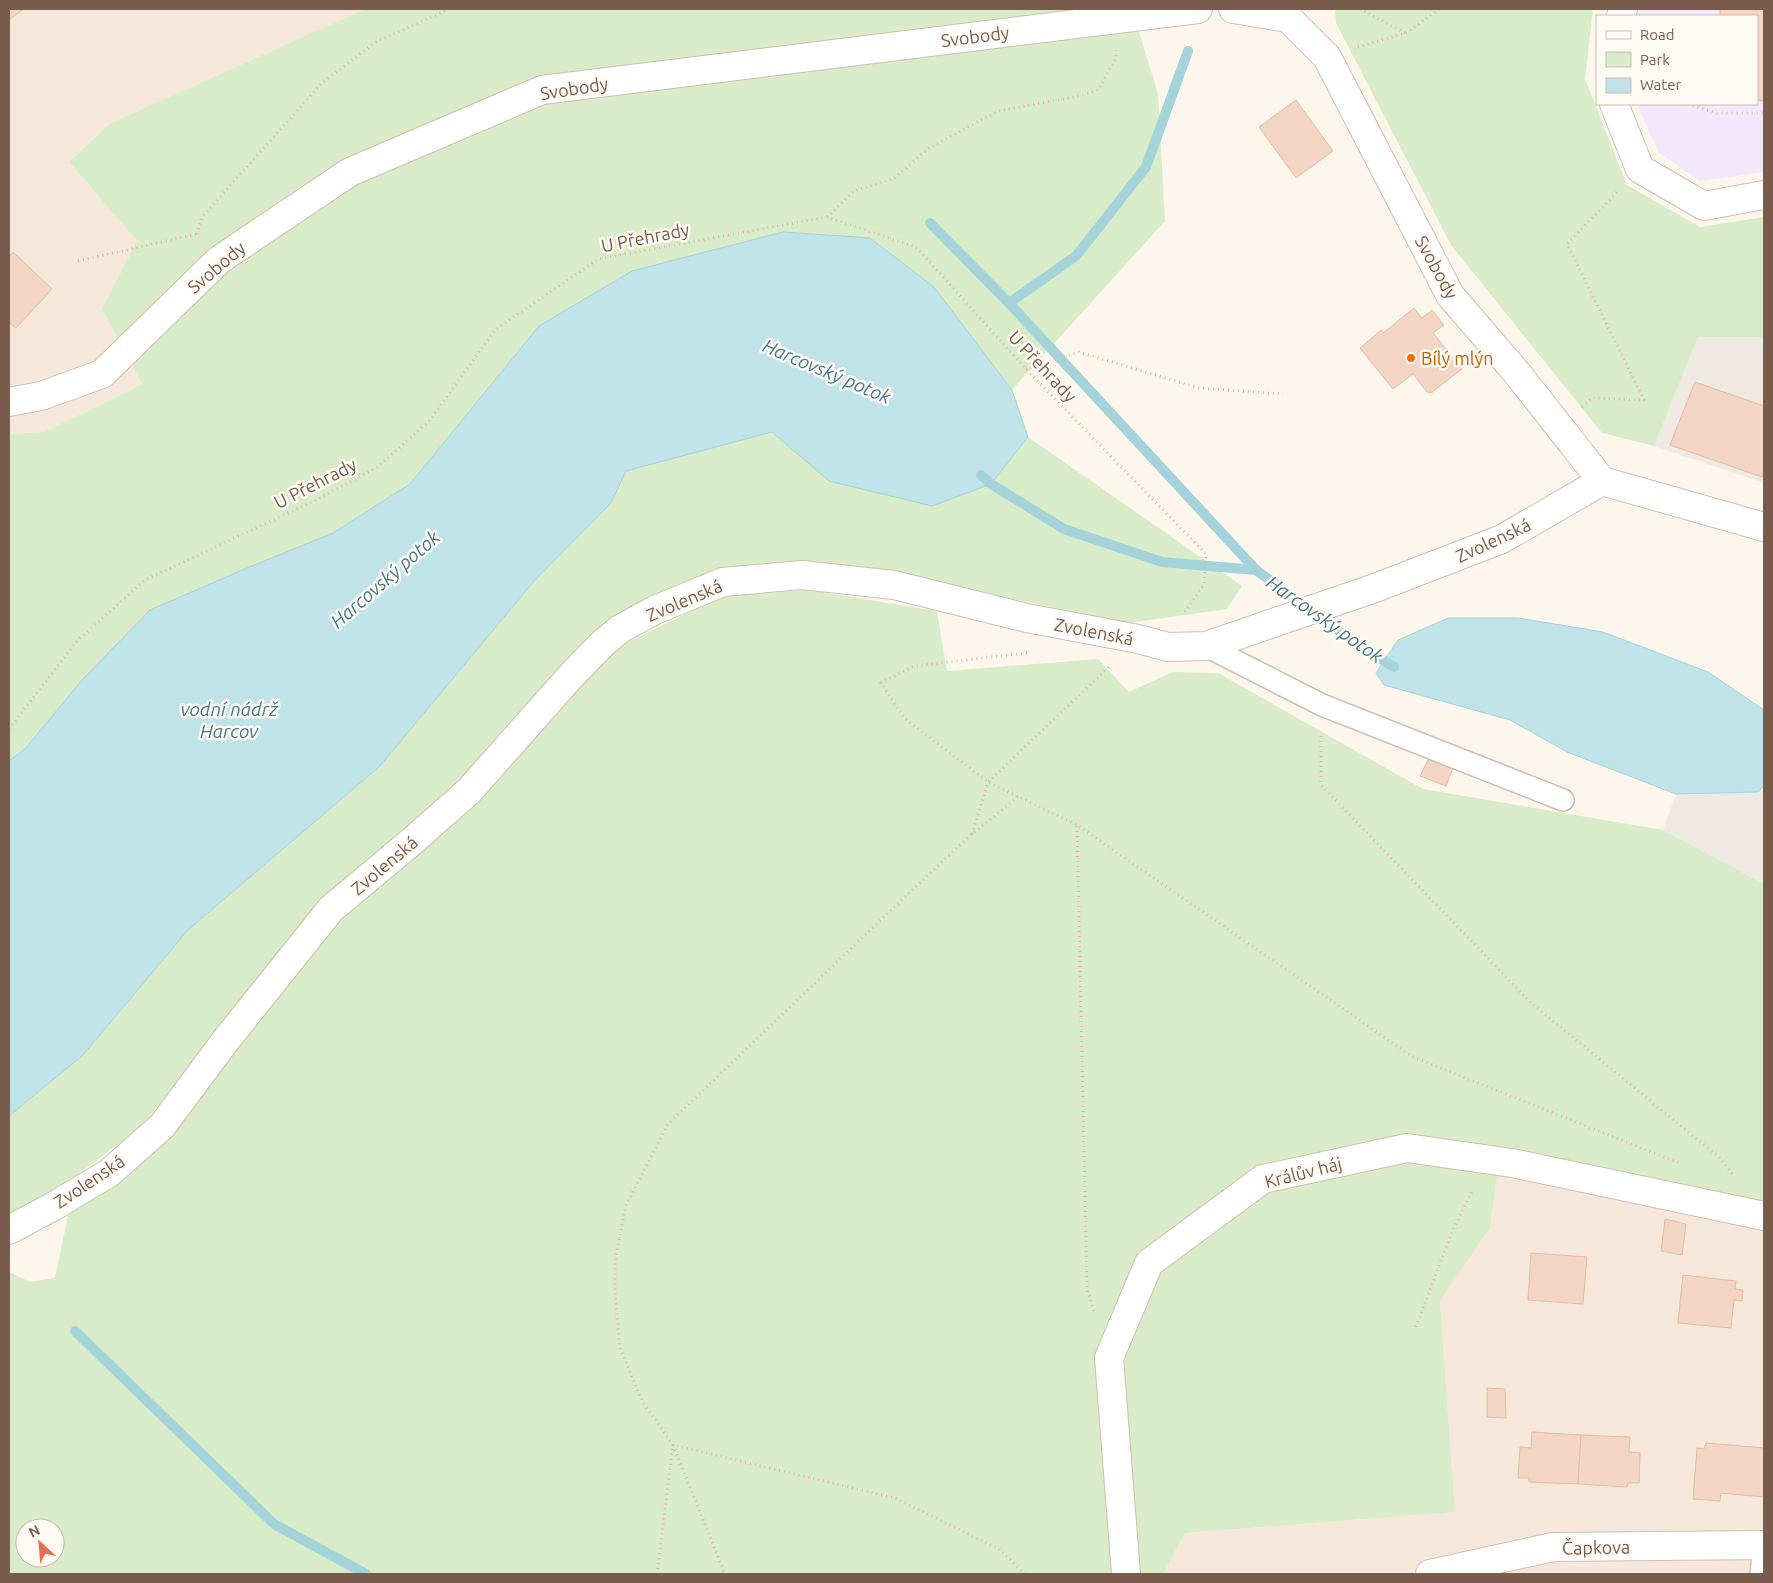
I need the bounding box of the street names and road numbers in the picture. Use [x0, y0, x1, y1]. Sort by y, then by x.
street label: Svobody [940, 22, 1011, 50]
street label: Svobody [538, 73, 610, 103]
street label: U Přehrady [599, 219, 691, 255]
street label: Svobody [1412, 232, 1463, 302]
street label: Svobody [183, 237, 249, 297]
street label: U Přehrady [1005, 326, 1081, 406]
street label: U Přehrady [271, 454, 360, 512]
street label: Zvolenská [1452, 514, 1534, 566]
street label: Zvolenská [643, 575, 725, 625]
street label: Zvolenská [1053, 614, 1135, 648]
street label: Zvolenská [347, 832, 421, 898]
street label: Zvolenská [50, 1150, 128, 1212]
street label: Králův háj [1262, 1153, 1344, 1191]
street label: Čapkova [1562, 1535, 1630, 1558]

